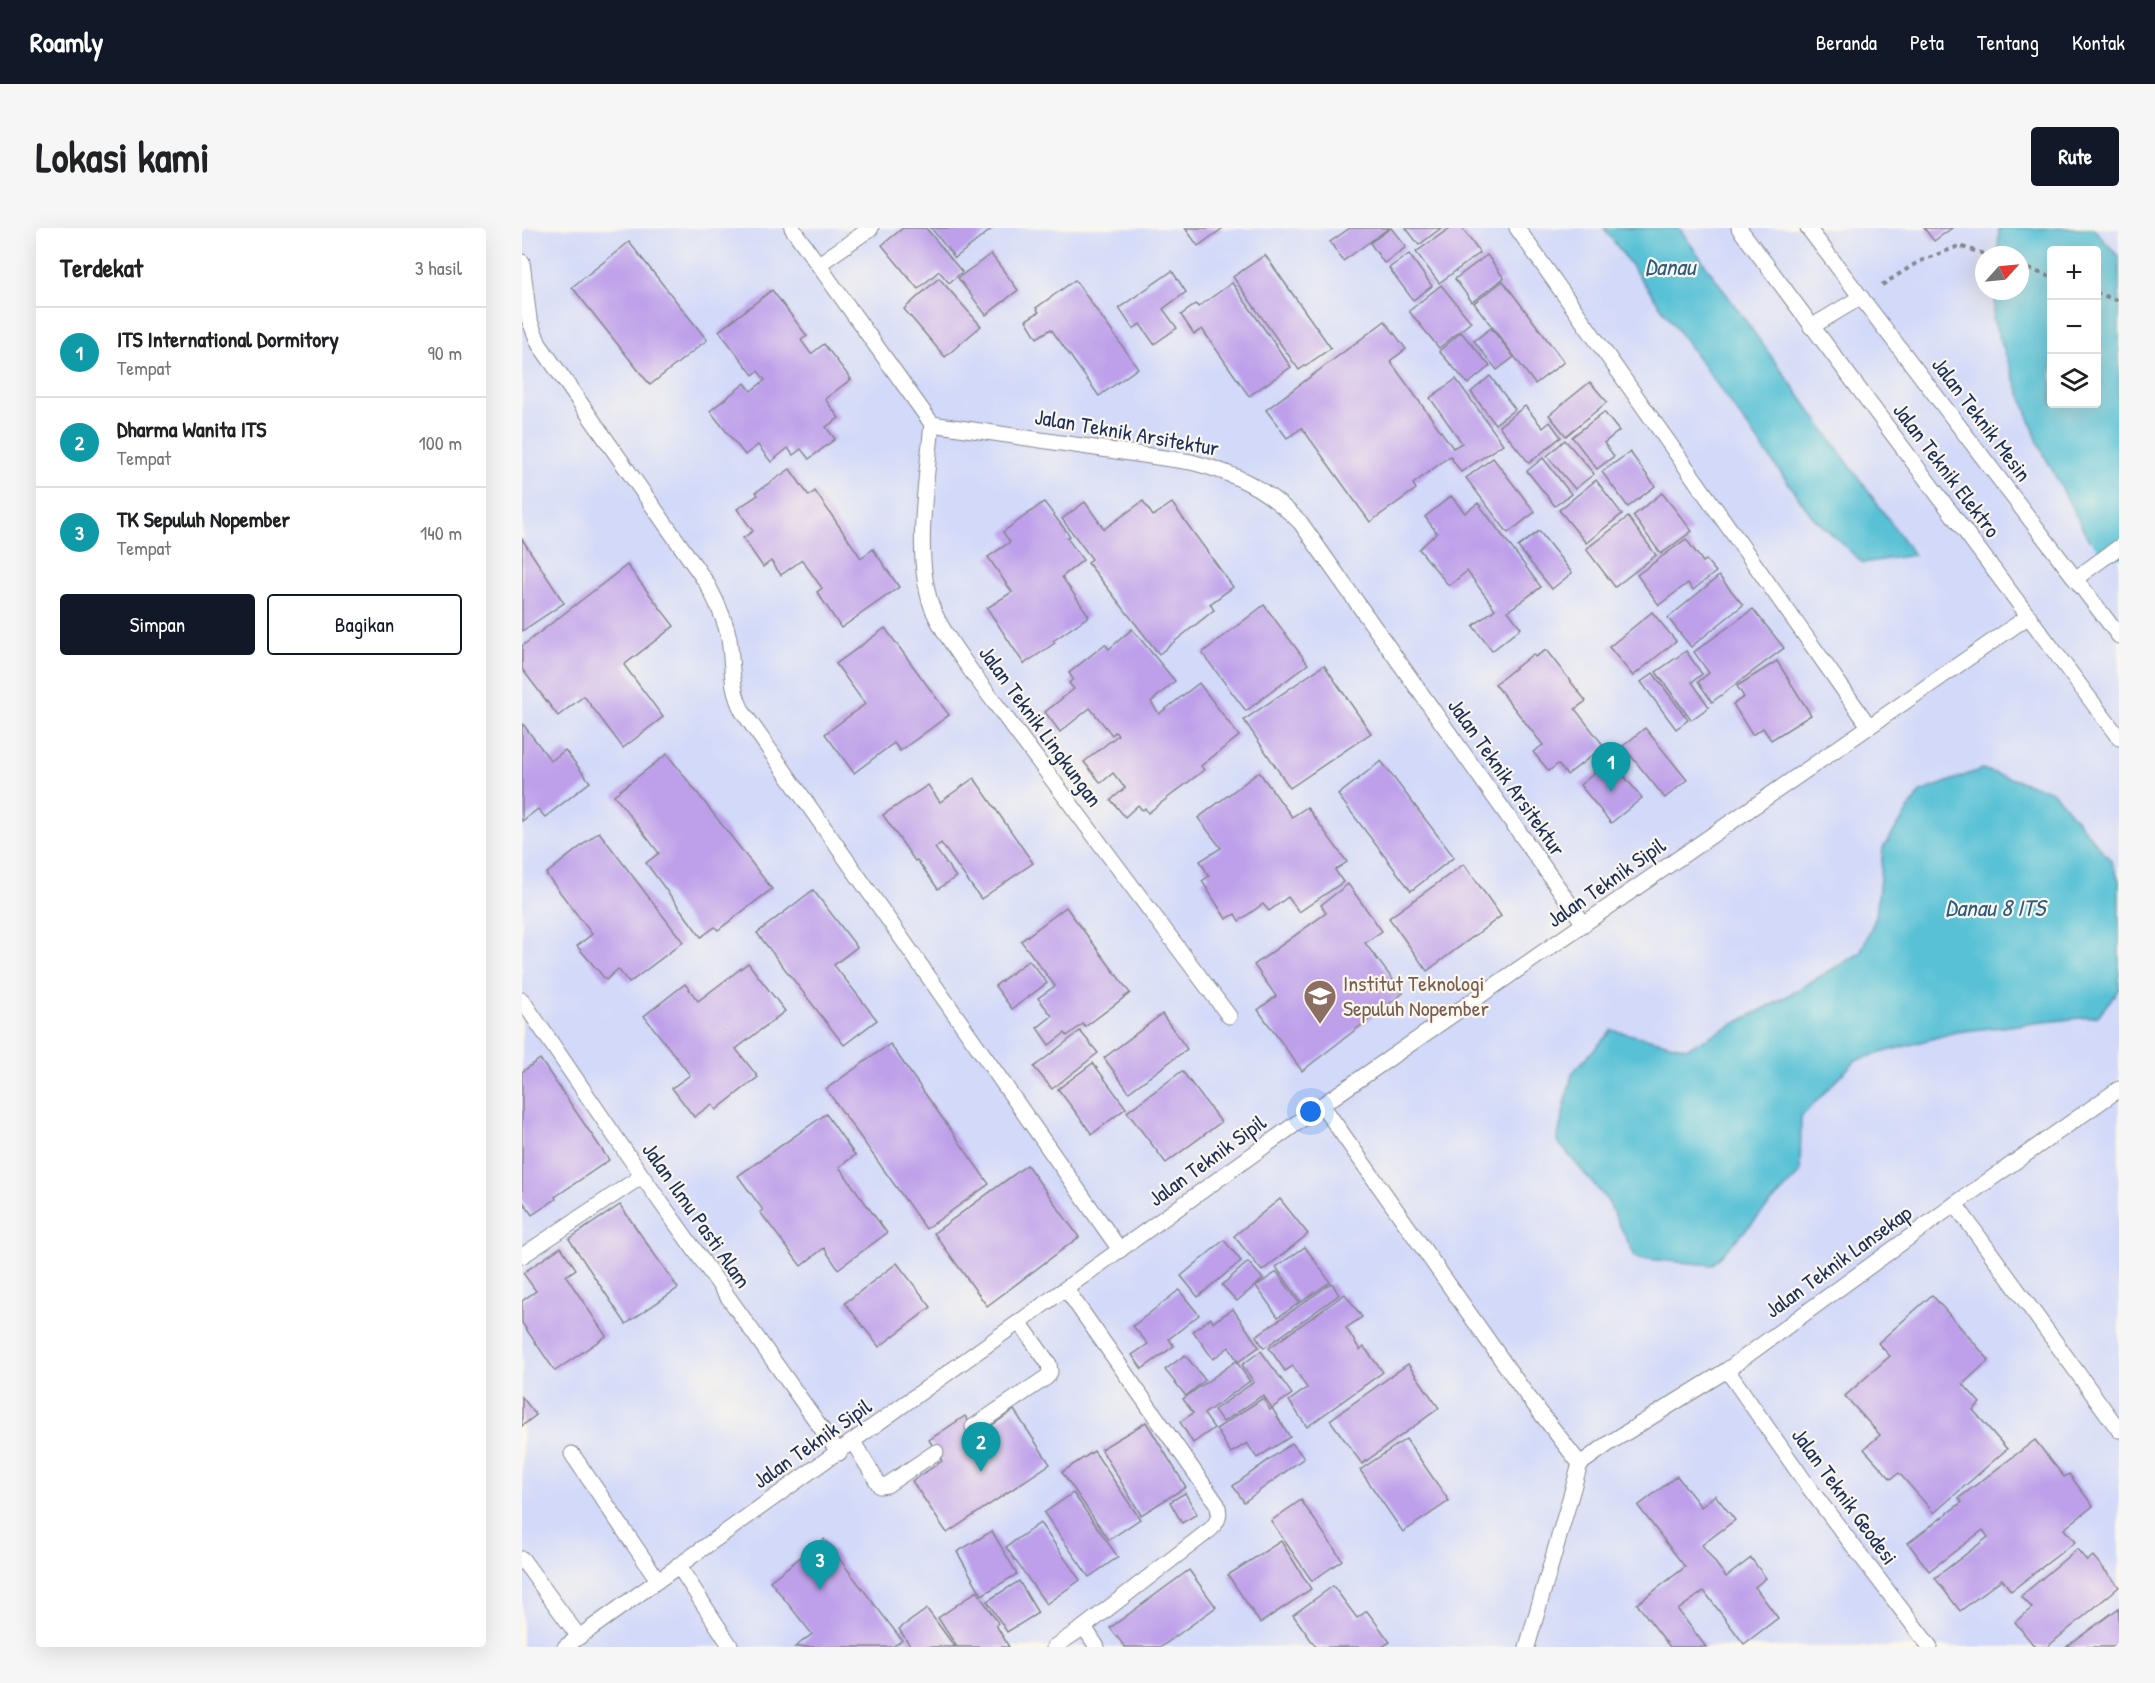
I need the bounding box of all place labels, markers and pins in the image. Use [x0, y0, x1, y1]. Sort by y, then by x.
pin: 1 [1592, 742, 1630, 792]
place label: Institut Teknologi Sepuluh Nopember [1343, 968, 1490, 1023]
school or university icon: Institut Teknologi Sepuluh Nopember [1302, 978, 1338, 1025]
pin: 2 [962, 1422, 1000, 1472]
pin: 3 [800, 1540, 840, 1590]

